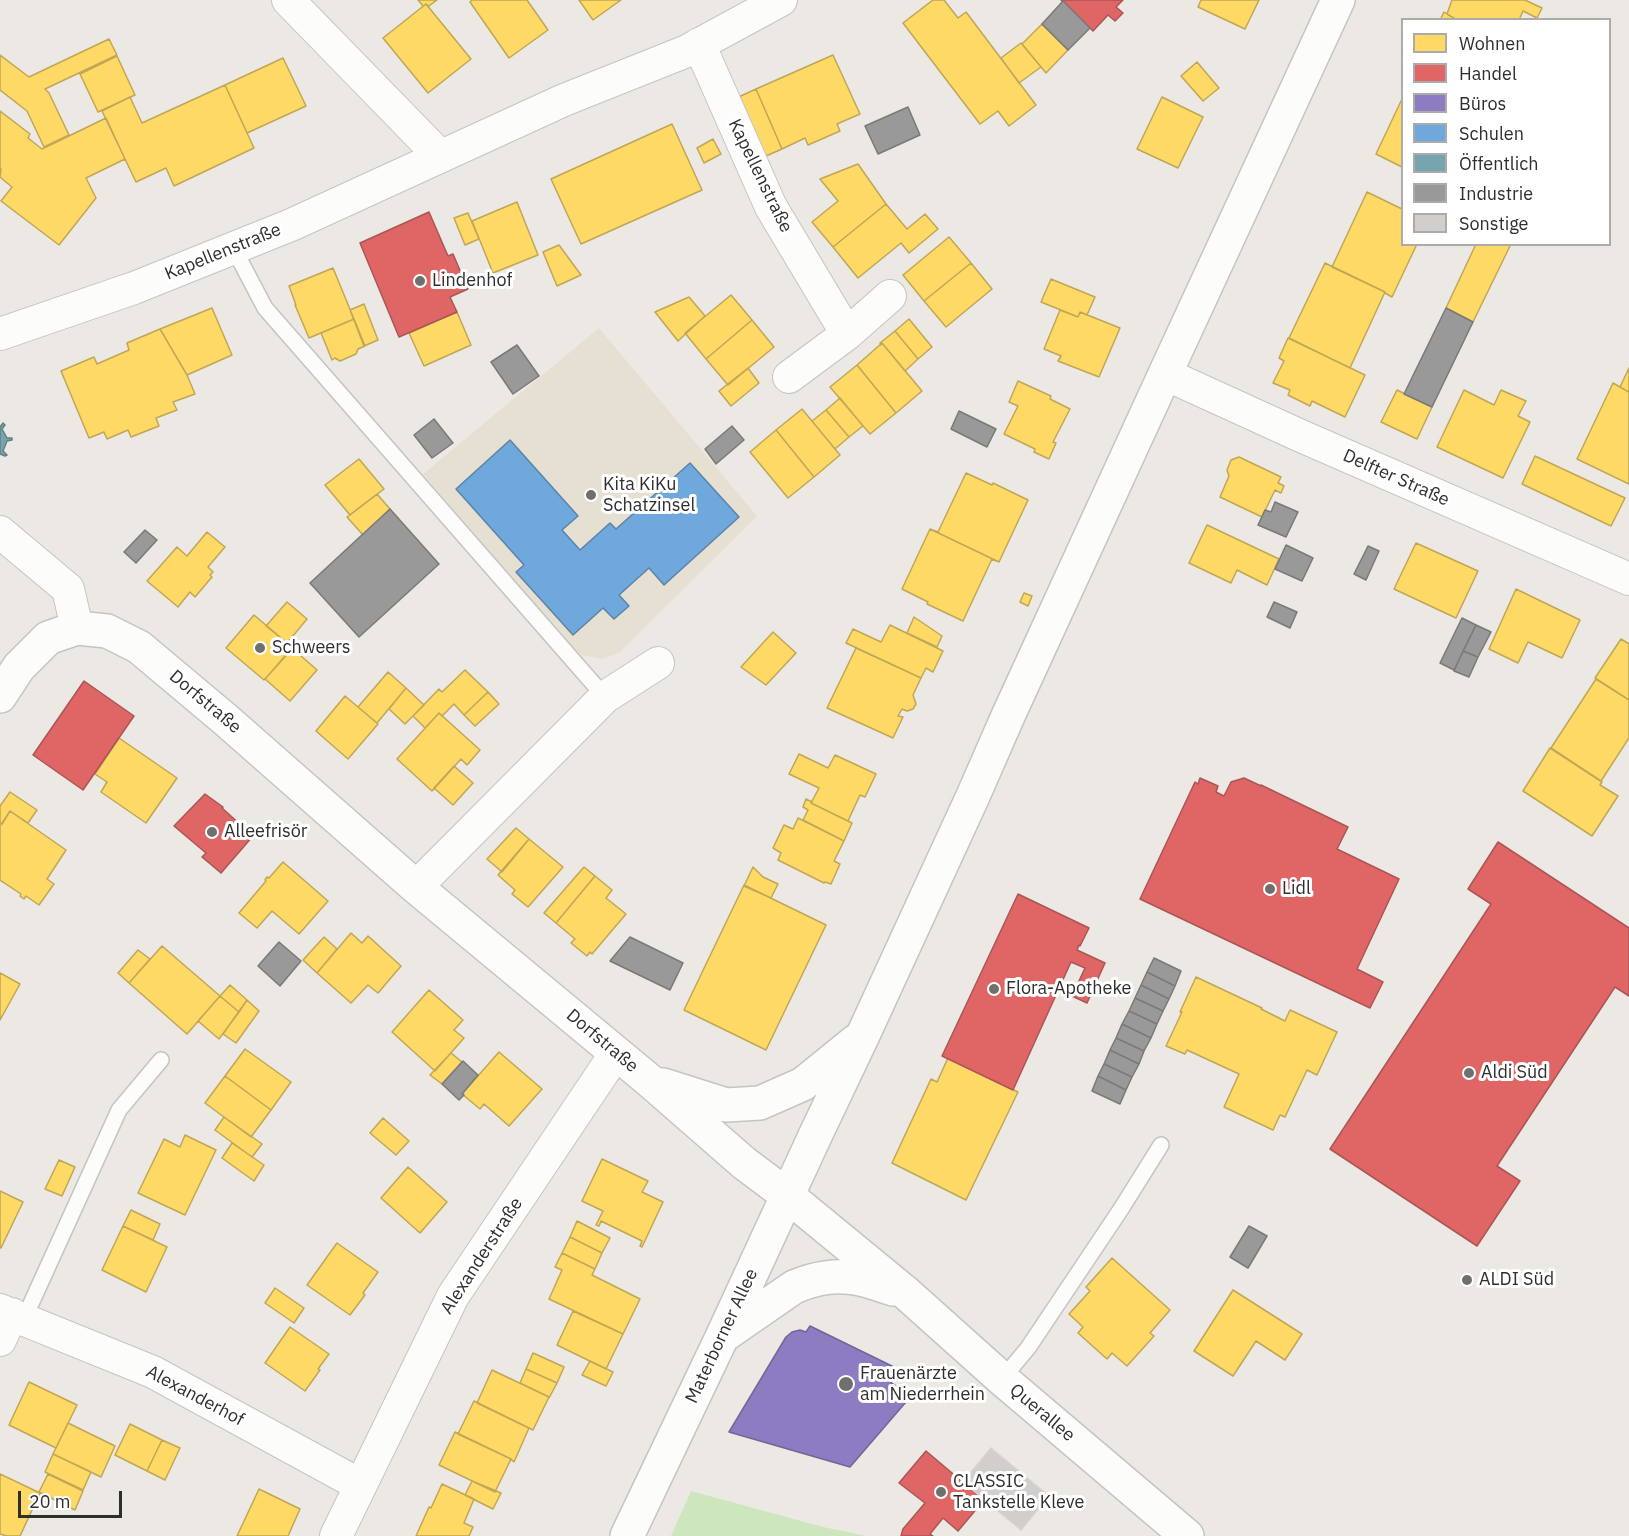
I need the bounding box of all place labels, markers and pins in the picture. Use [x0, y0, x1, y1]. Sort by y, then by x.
place label: Lindenhof [432, 270, 512, 292]
marker: Lindenhof [413, 274, 427, 288]
place label: Kita KiKu Schatzinsel [603, 474, 695, 516]
marker: Kita KiKu Schatzinsel [584, 488, 598, 502]
place label: Schweers [272, 637, 351, 659]
marker: Schweers [253, 641, 267, 655]
place label: Alleefrisör [224, 821, 307, 843]
marker: Alleefrisör [205, 825, 219, 839]
place label: Lidl [1282, 878, 1311, 900]
marker: Lidl [1263, 882, 1277, 896]
place label: Flora-Apotheke [1006, 978, 1131, 1000]
marker: Flora-Apotheke [987, 982, 1001, 996]
place label: Aldi Süd [1481, 1062, 1548, 1084]
marker: Aldi Süd [1462, 1066, 1476, 1080]
place label: ALDI Süd [1479, 1269, 1554, 1291]
marker: ALDI Süd [1460, 1273, 1474, 1287]
place label: Frauenärzte am Niederrhein [860, 1363, 985, 1406]
marker: Frauenärzte am Niederrhein [837, 1375, 855, 1393]
place label: CLASSIC Tankstelle Kleve [953, 1471, 1084, 1514]
marker: CLASSIC Tankstelle Kleve [934, 1485, 948, 1499]

